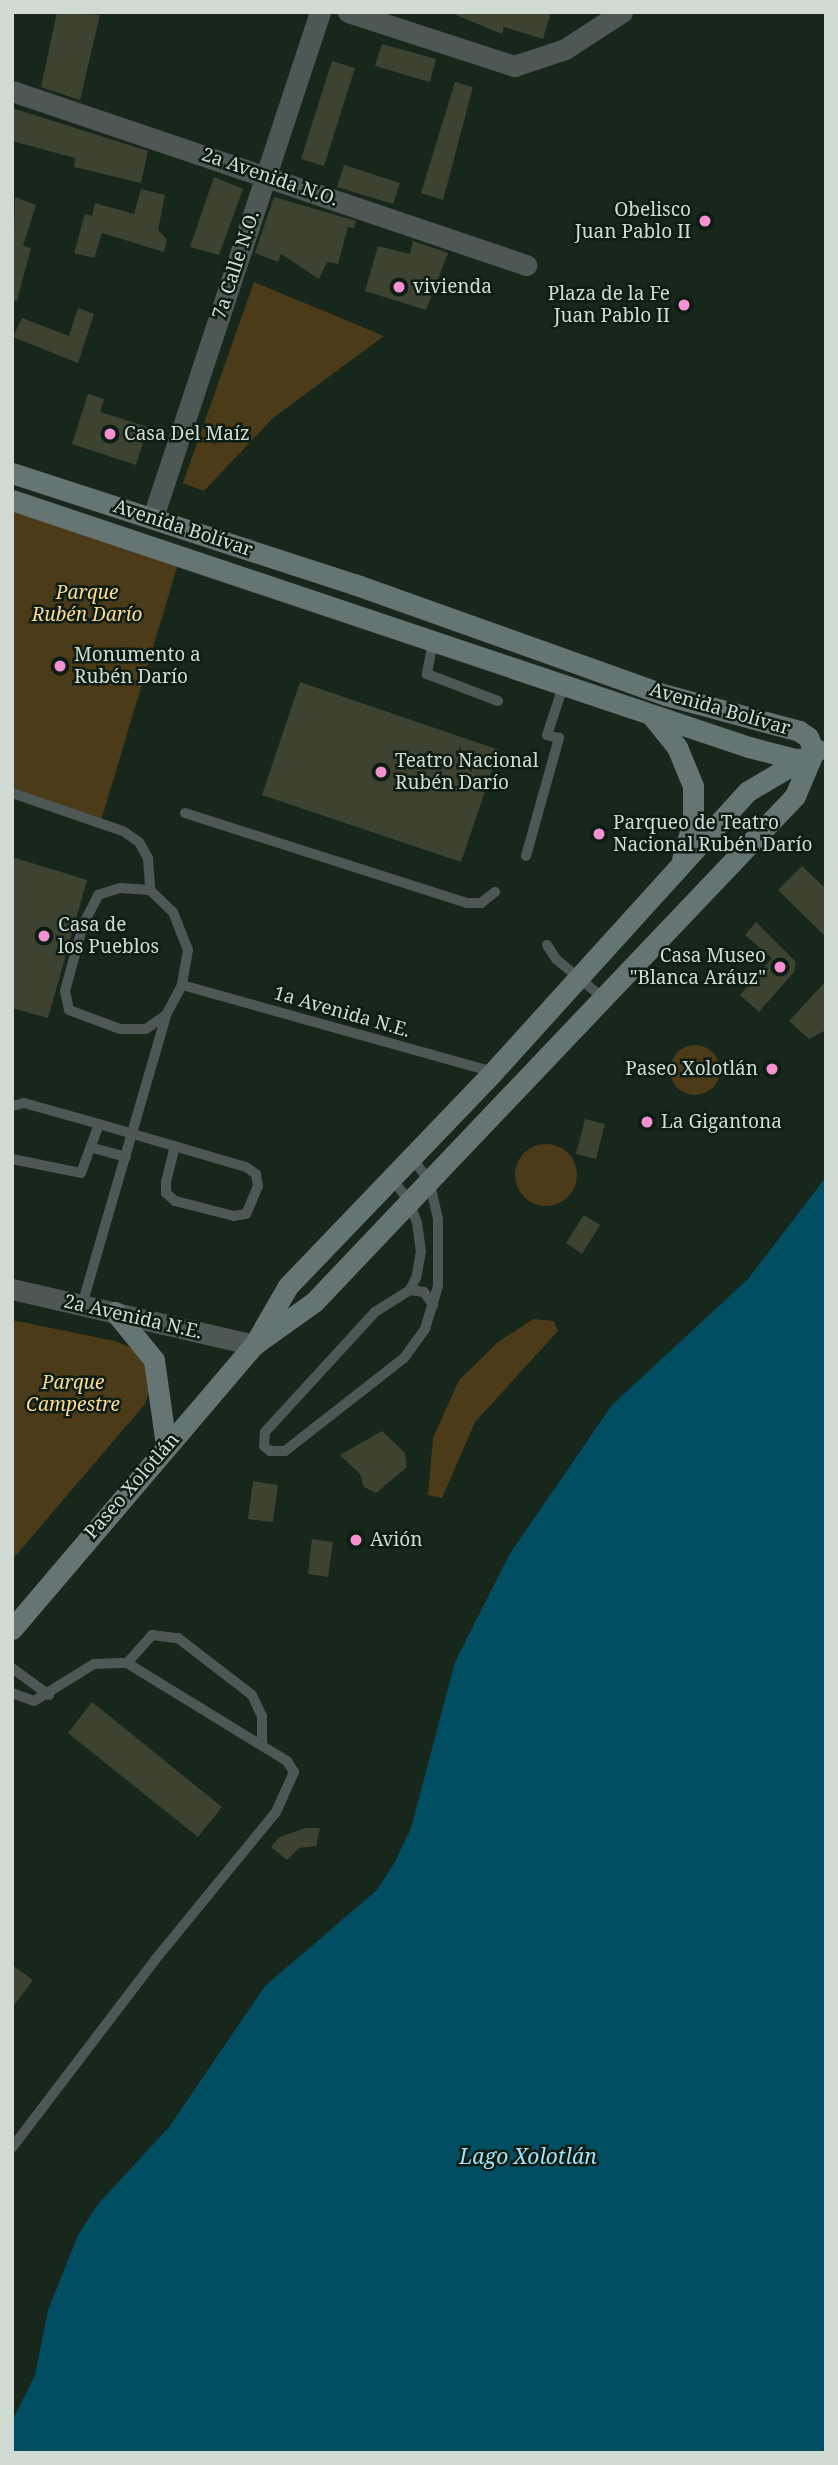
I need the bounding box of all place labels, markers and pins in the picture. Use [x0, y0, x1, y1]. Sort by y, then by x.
place label: Obelisco Juan Pablo II [575, 199, 691, 243]
marker: Obelisco Juan Pablo II [697, 213, 713, 229]
place label: vivienda [413, 276, 492, 298]
marker: vivienda [391, 279, 407, 295]
place label: Plaza de la Fe Juan Pablo II [548, 283, 670, 327]
marker: Plaza de la Fe Juan Pablo II [676, 297, 692, 313]
place label: Casa Del Maíz [124, 423, 250, 445]
marker: Casa Del Maíz [102, 426, 118, 442]
place label: Monumento a Rubén Darío [74, 644, 201, 688]
marker: Monumento a Rubén Darío [52, 658, 68, 674]
place label: Teatro Nacional Rubén Darío [395, 750, 539, 794]
marker: Teatro Nacional Rubén Darío [373, 764, 389, 780]
place label: Parqueo de Teatro Nacional Rubén Darío [613, 812, 812, 856]
marker: Parqueo de Teatro Nacional Rubén Darío [591, 826, 607, 842]
place label: Casa de los Pueblos [58, 914, 159, 958]
marker: Casa de los Pueblos [36, 928, 52, 944]
place label: Casa Museo "Blanca Aráuz" [630, 945, 766, 989]
marker: Casa Museo "Blanca Aráuz" [772, 959, 788, 975]
place label: Paseo Xolotlán [625, 1058, 758, 1080]
marker: Paseo Xolotlán [764, 1061, 780, 1077]
place label: La Gigantona [661, 1111, 782, 1133]
marker: La Gigantona [639, 1114, 655, 1130]
place label: Avión [370, 1529, 423, 1551]
marker: Avión [348, 1532, 364, 1548]

